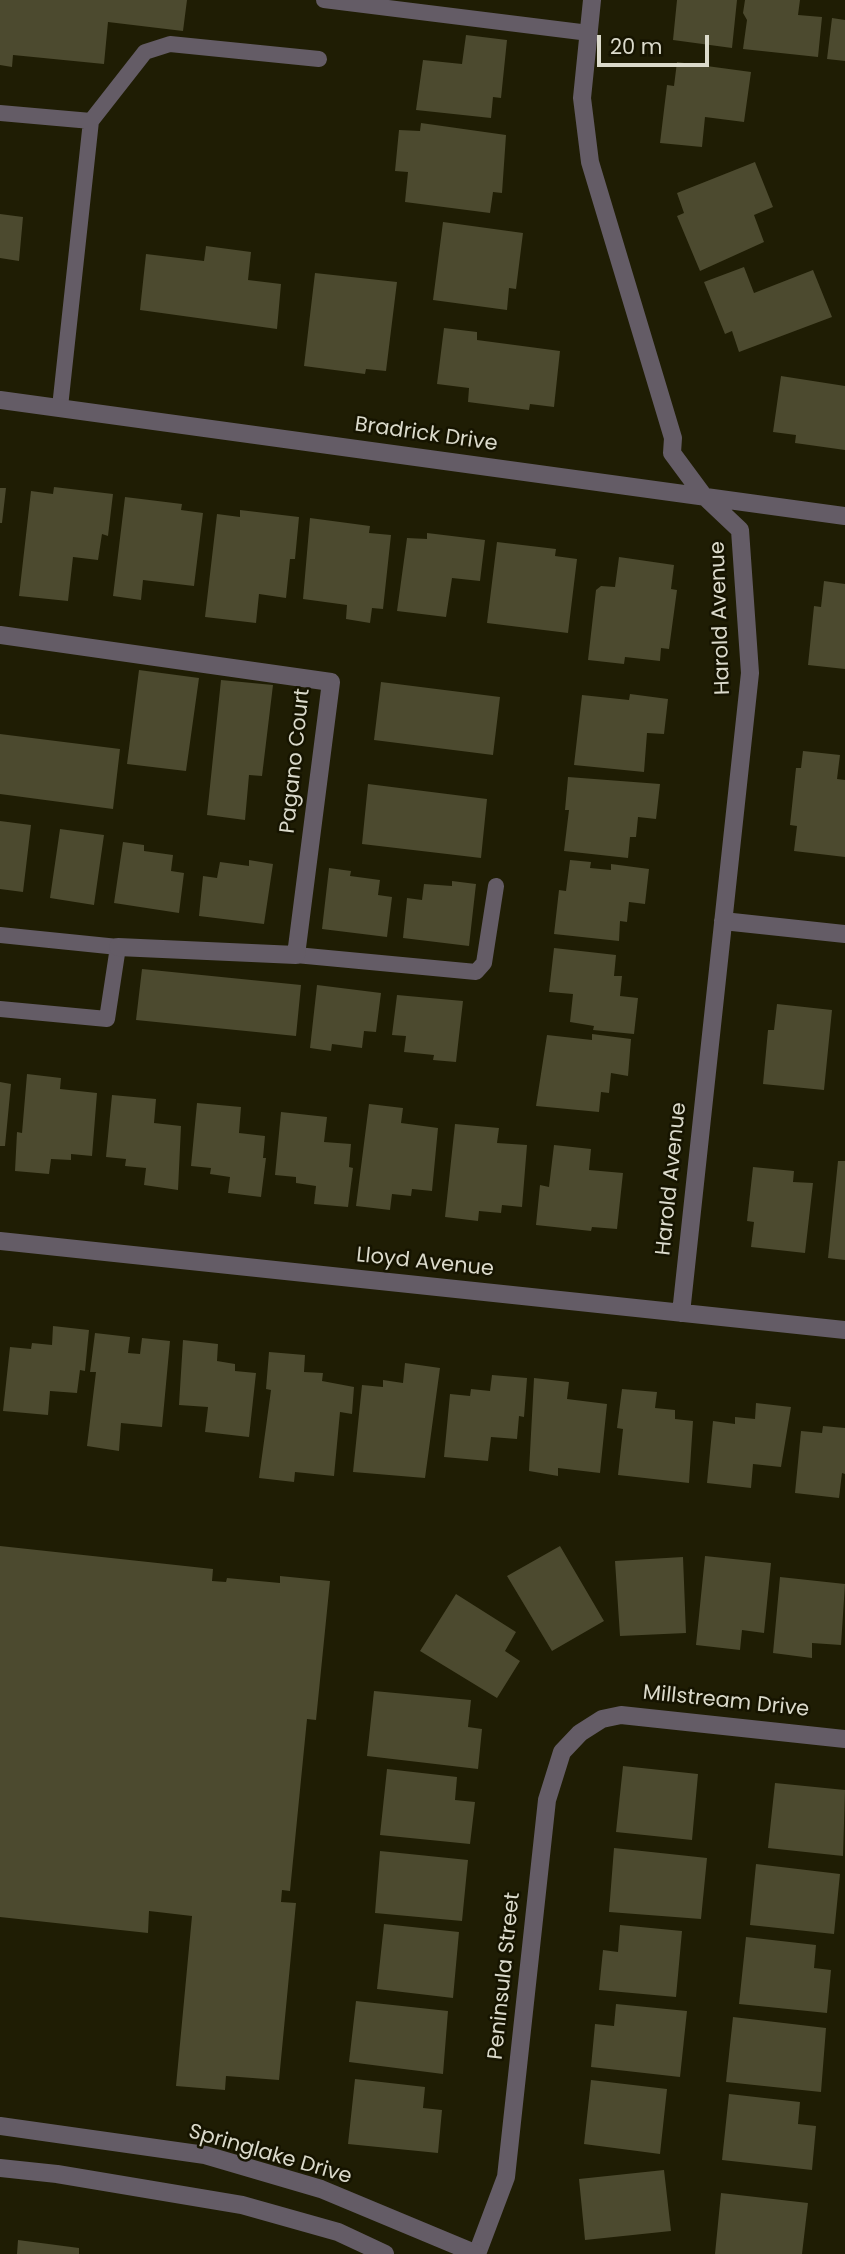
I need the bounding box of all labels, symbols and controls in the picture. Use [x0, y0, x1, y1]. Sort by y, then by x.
scale bar [600, 21, 712, 65]
text: 20 m [610, 32, 663, 61]
street label: Bradrick Drive [353, 413, 499, 457]
street label: Harold Avenue [706, 541, 736, 695]
street label: Pagano Court [276, 687, 316, 835]
street label: Harold Avenue [651, 1101, 693, 1257]
street label: Lloyd Avenue [355, 1243, 495, 1283]
street label: Millstream Drive [642, 1681, 810, 1723]
street label: Peninsula Street [484, 1891, 526, 2061]
street label: Springlake Drive [185, 2120, 355, 2190]

